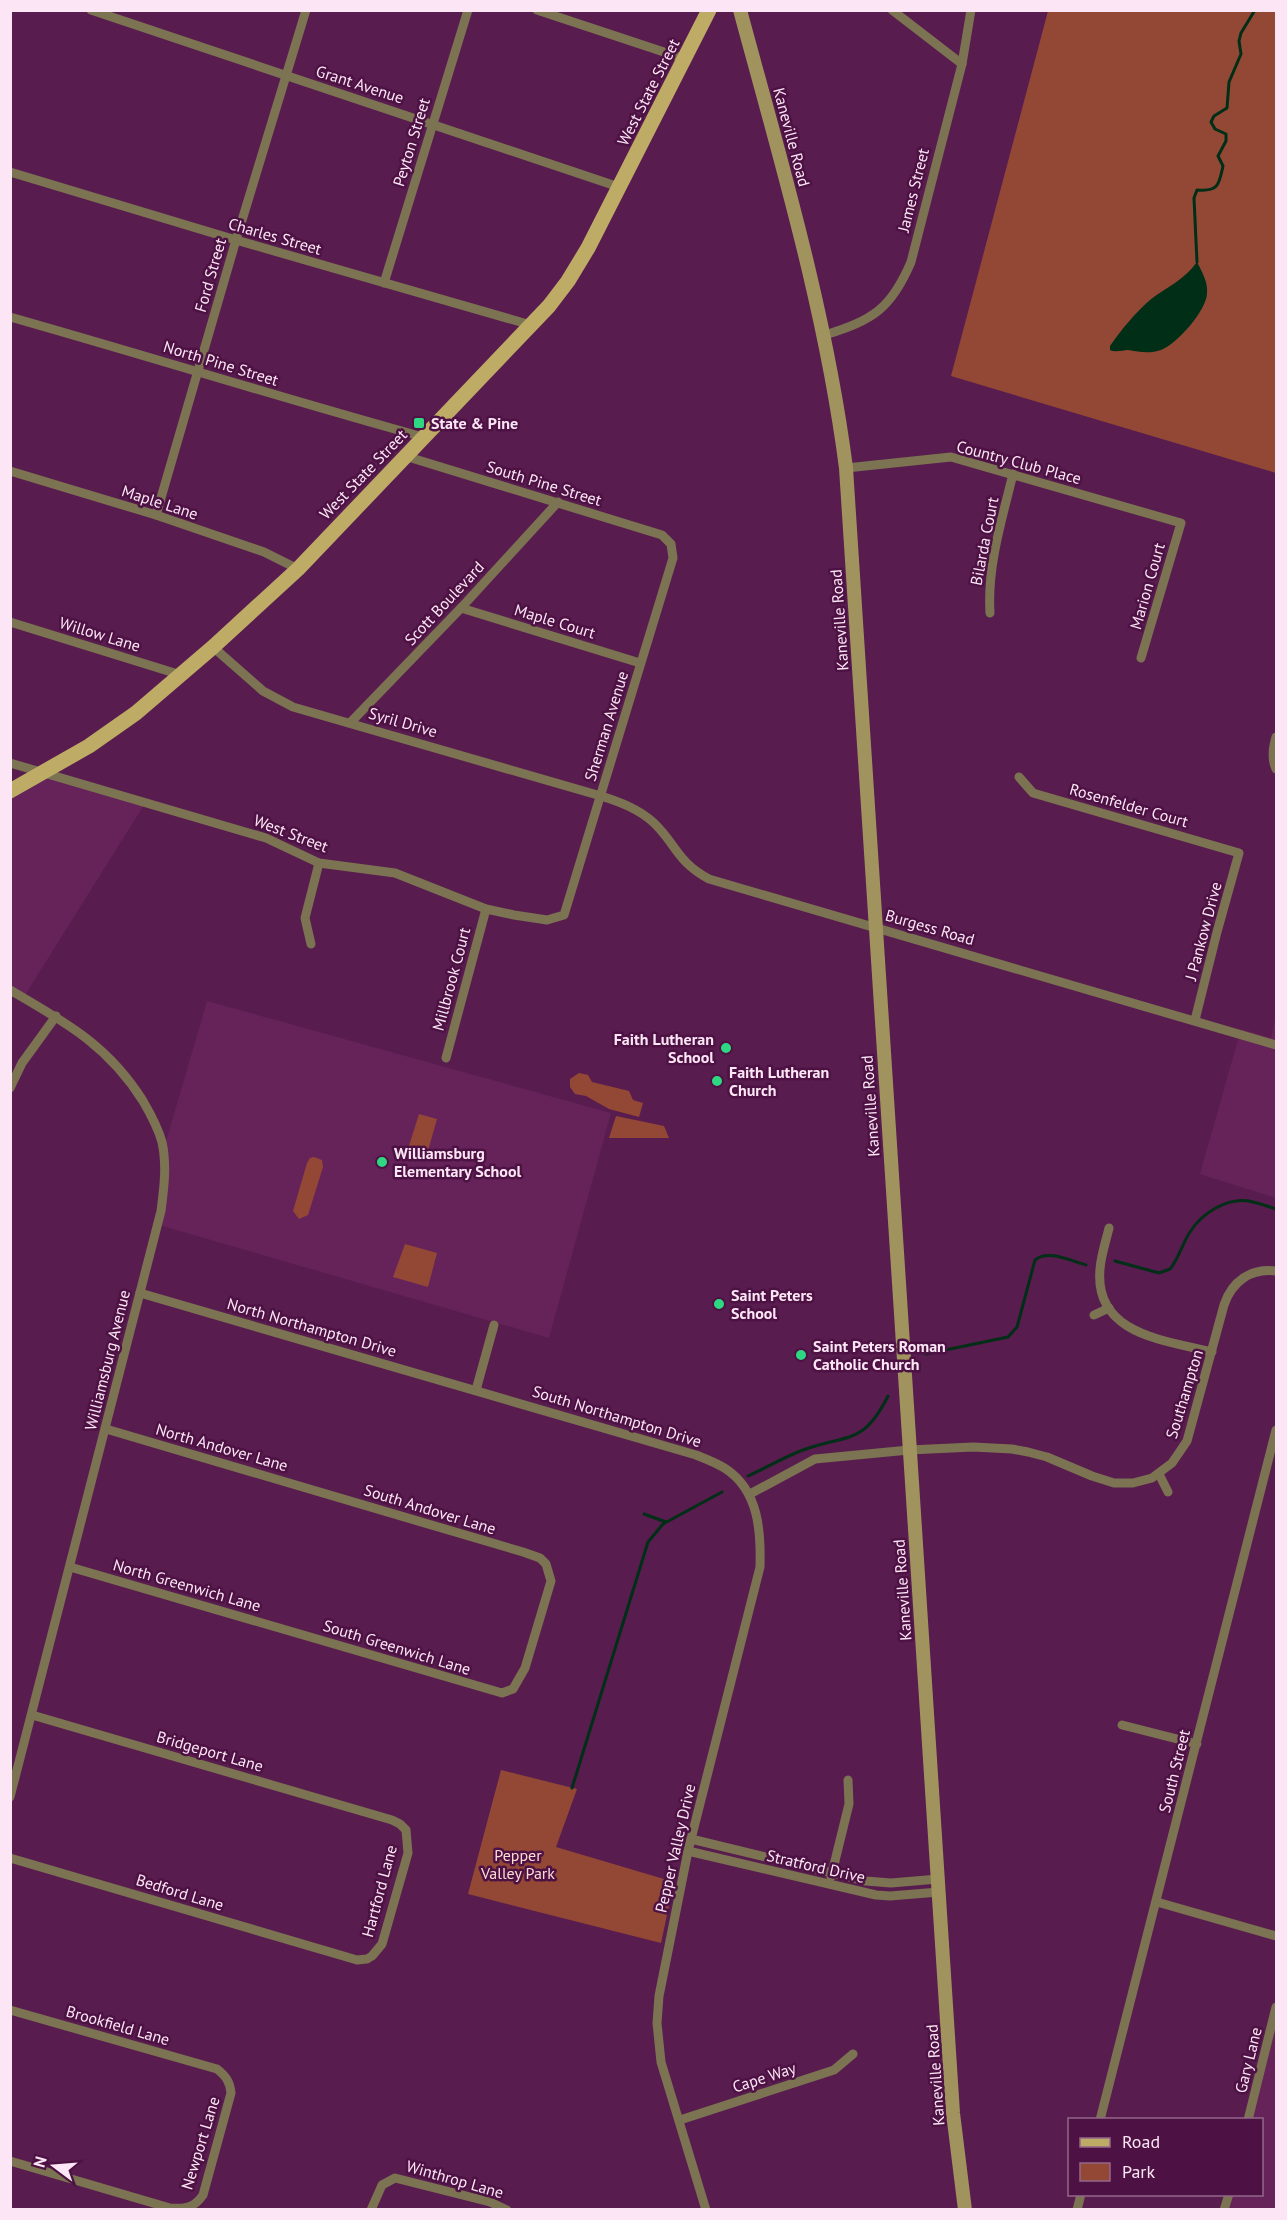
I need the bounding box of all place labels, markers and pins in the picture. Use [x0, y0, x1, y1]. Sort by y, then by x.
place label: State & Pine [431, 413, 518, 433]
marker: State & Pine [412, 416, 426, 430]
place label: Faith Lutheran School [614, 1029, 714, 1067]
marker: Faith Lutheran School [719, 1041, 733, 1055]
place label: Faith Lutheran Church [729, 1062, 829, 1100]
marker: Faith Lutheran Church [710, 1074, 724, 1088]
place label: Williamsburg Elementary School [394, 1143, 521, 1181]
marker: Williamsburg Elementary School [375, 1155, 389, 1169]
place label: Saint Peters School [731, 1285, 813, 1323]
marker: Saint Peters School [712, 1297, 726, 1311]
place label: Saint Peters Roman Catholic Church [813, 1336, 946, 1374]
marker: Saint Peters Roman Catholic Church [794, 1348, 808, 1362]

